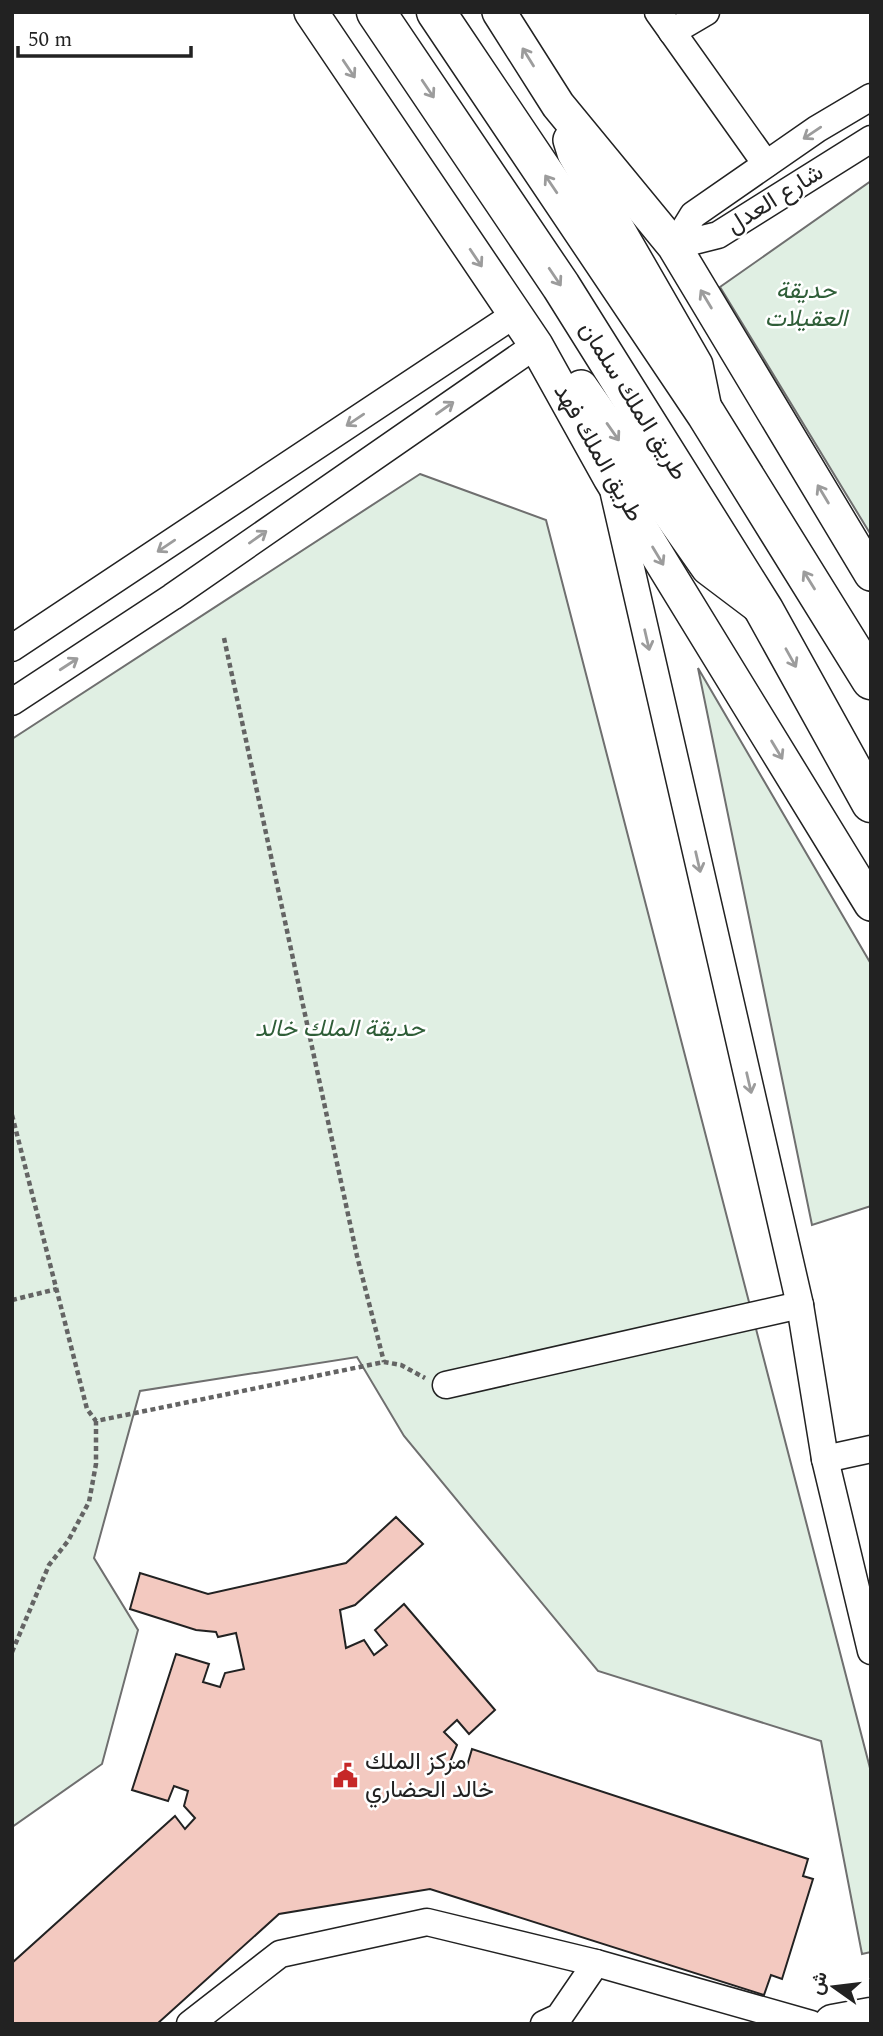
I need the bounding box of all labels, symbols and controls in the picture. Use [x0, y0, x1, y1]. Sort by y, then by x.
scale bar [18, 14, 191, 58]
text: 50 m [28, 24, 72, 56]
one-way arrow [520, 48, 534, 68]
one-way arrow [342, 59, 356, 78]
one-way arrow [420, 79, 435, 98]
one-way arrow [803, 126, 823, 140]
street label: شارع العدل [719, 155, 831, 243]
one-way arrow [544, 175, 558, 194]
one-way arrow [469, 247, 483, 267]
one-way arrow [548, 267, 562, 287]
park label: حديقة العقيلات [765, 273, 850, 337]
one-way arrow [699, 289, 713, 309]
street label: طريق الملك سلمان [570, 315, 696, 487]
street label: طريق الملك فهد [544, 377, 652, 529]
one-way arrow [435, 401, 454, 415]
one-way arrow [346, 413, 365, 427]
one-way arrow [605, 422, 620, 441]
one-way arrow [816, 484, 829, 505]
one-way arrow [248, 530, 267, 544]
one-way arrow [156, 539, 176, 553]
one-way arrow [651, 546, 665, 566]
one-way arrow [801, 571, 815, 591]
one-way arrow [641, 628, 655, 651]
one-way arrow [784, 648, 798, 668]
one-way arrow [59, 657, 79, 671]
one-way arrow [770, 740, 784, 760]
one-way arrow [692, 850, 705, 873]
park label: حديقة الملك خالد [255, 1011, 426, 1047]
one-way arrow [743, 1071, 756, 1094]
place label: مركز الملك خالد الحضاري [365, 1744, 494, 1808]
public building icon: مركز الملك خالد الحضاري [331, 1762, 359, 1790]
north arrow [799, 1952, 869, 2022]
text: ش [802, 1969, 836, 1998]

